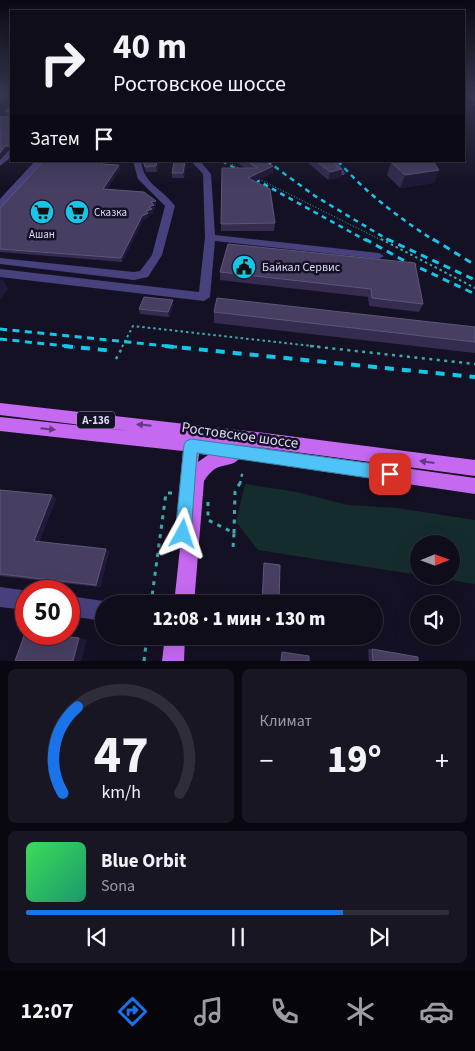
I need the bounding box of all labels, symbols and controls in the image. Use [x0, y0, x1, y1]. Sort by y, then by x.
text: 40 m [113, 22, 187, 72]
icon: right [30, 30, 95, 95]
text: Ростовское шоссе [113, 68, 286, 100]
icon: arrive [90, 125, 118, 153]
text: Затем [30, 126, 80, 153]
supermarket icon: Ашан [29, 199, 55, 225]
supermarket icon: Сказка [64, 199, 90, 225]
place label: Сказка [94, 205, 127, 220]
place label: Ашан [29, 227, 55, 242]
public building icon: Байкал Сервис [231, 254, 257, 280]
place label: Байкал Сервис [262, 259, 341, 276]
road number: А-136 [77, 412, 115, 428]
street label: Ростовское шоссе [180, 417, 300, 454]
one-way arrow [136, 421, 152, 429]
one-way arrow [41, 425, 57, 433]
pin [369, 453, 411, 495]
one-way arrow [418, 458, 434, 466]
icon: arrive [376, 460, 404, 488]
position arrow [156, 507, 208, 559]
north arrow [410, 535, 460, 585]
map controls [410, 535, 460, 645]
speed limit sign: 50 [15, 580, 80, 645]
button: sound [410, 595, 460, 645]
text: 12:08 · 1 мин · 130 m [153, 606, 325, 633]
text: Климат [260, 710, 312, 732]
text: 47 [93, 719, 148, 793]
text: 19° [327, 733, 382, 787]
text: − [260, 741, 273, 781]
text: + [435, 741, 449, 781]
text: km/h [101, 780, 141, 805]
text: Blue Orbit [101, 848, 186, 875]
text: Sona [101, 875, 135, 897]
icon: previous [83, 923, 111, 951]
icon: pause [224, 923, 252, 951]
icon: next [365, 923, 393, 951]
icon: directions [115, 994, 150, 1029]
icon: music [191, 994, 226, 1029]
icon: phone [267, 994, 302, 1029]
icon: climate [343, 994, 378, 1029]
icon: car [419, 994, 454, 1029]
text: 12:07 [21, 995, 74, 1027]

